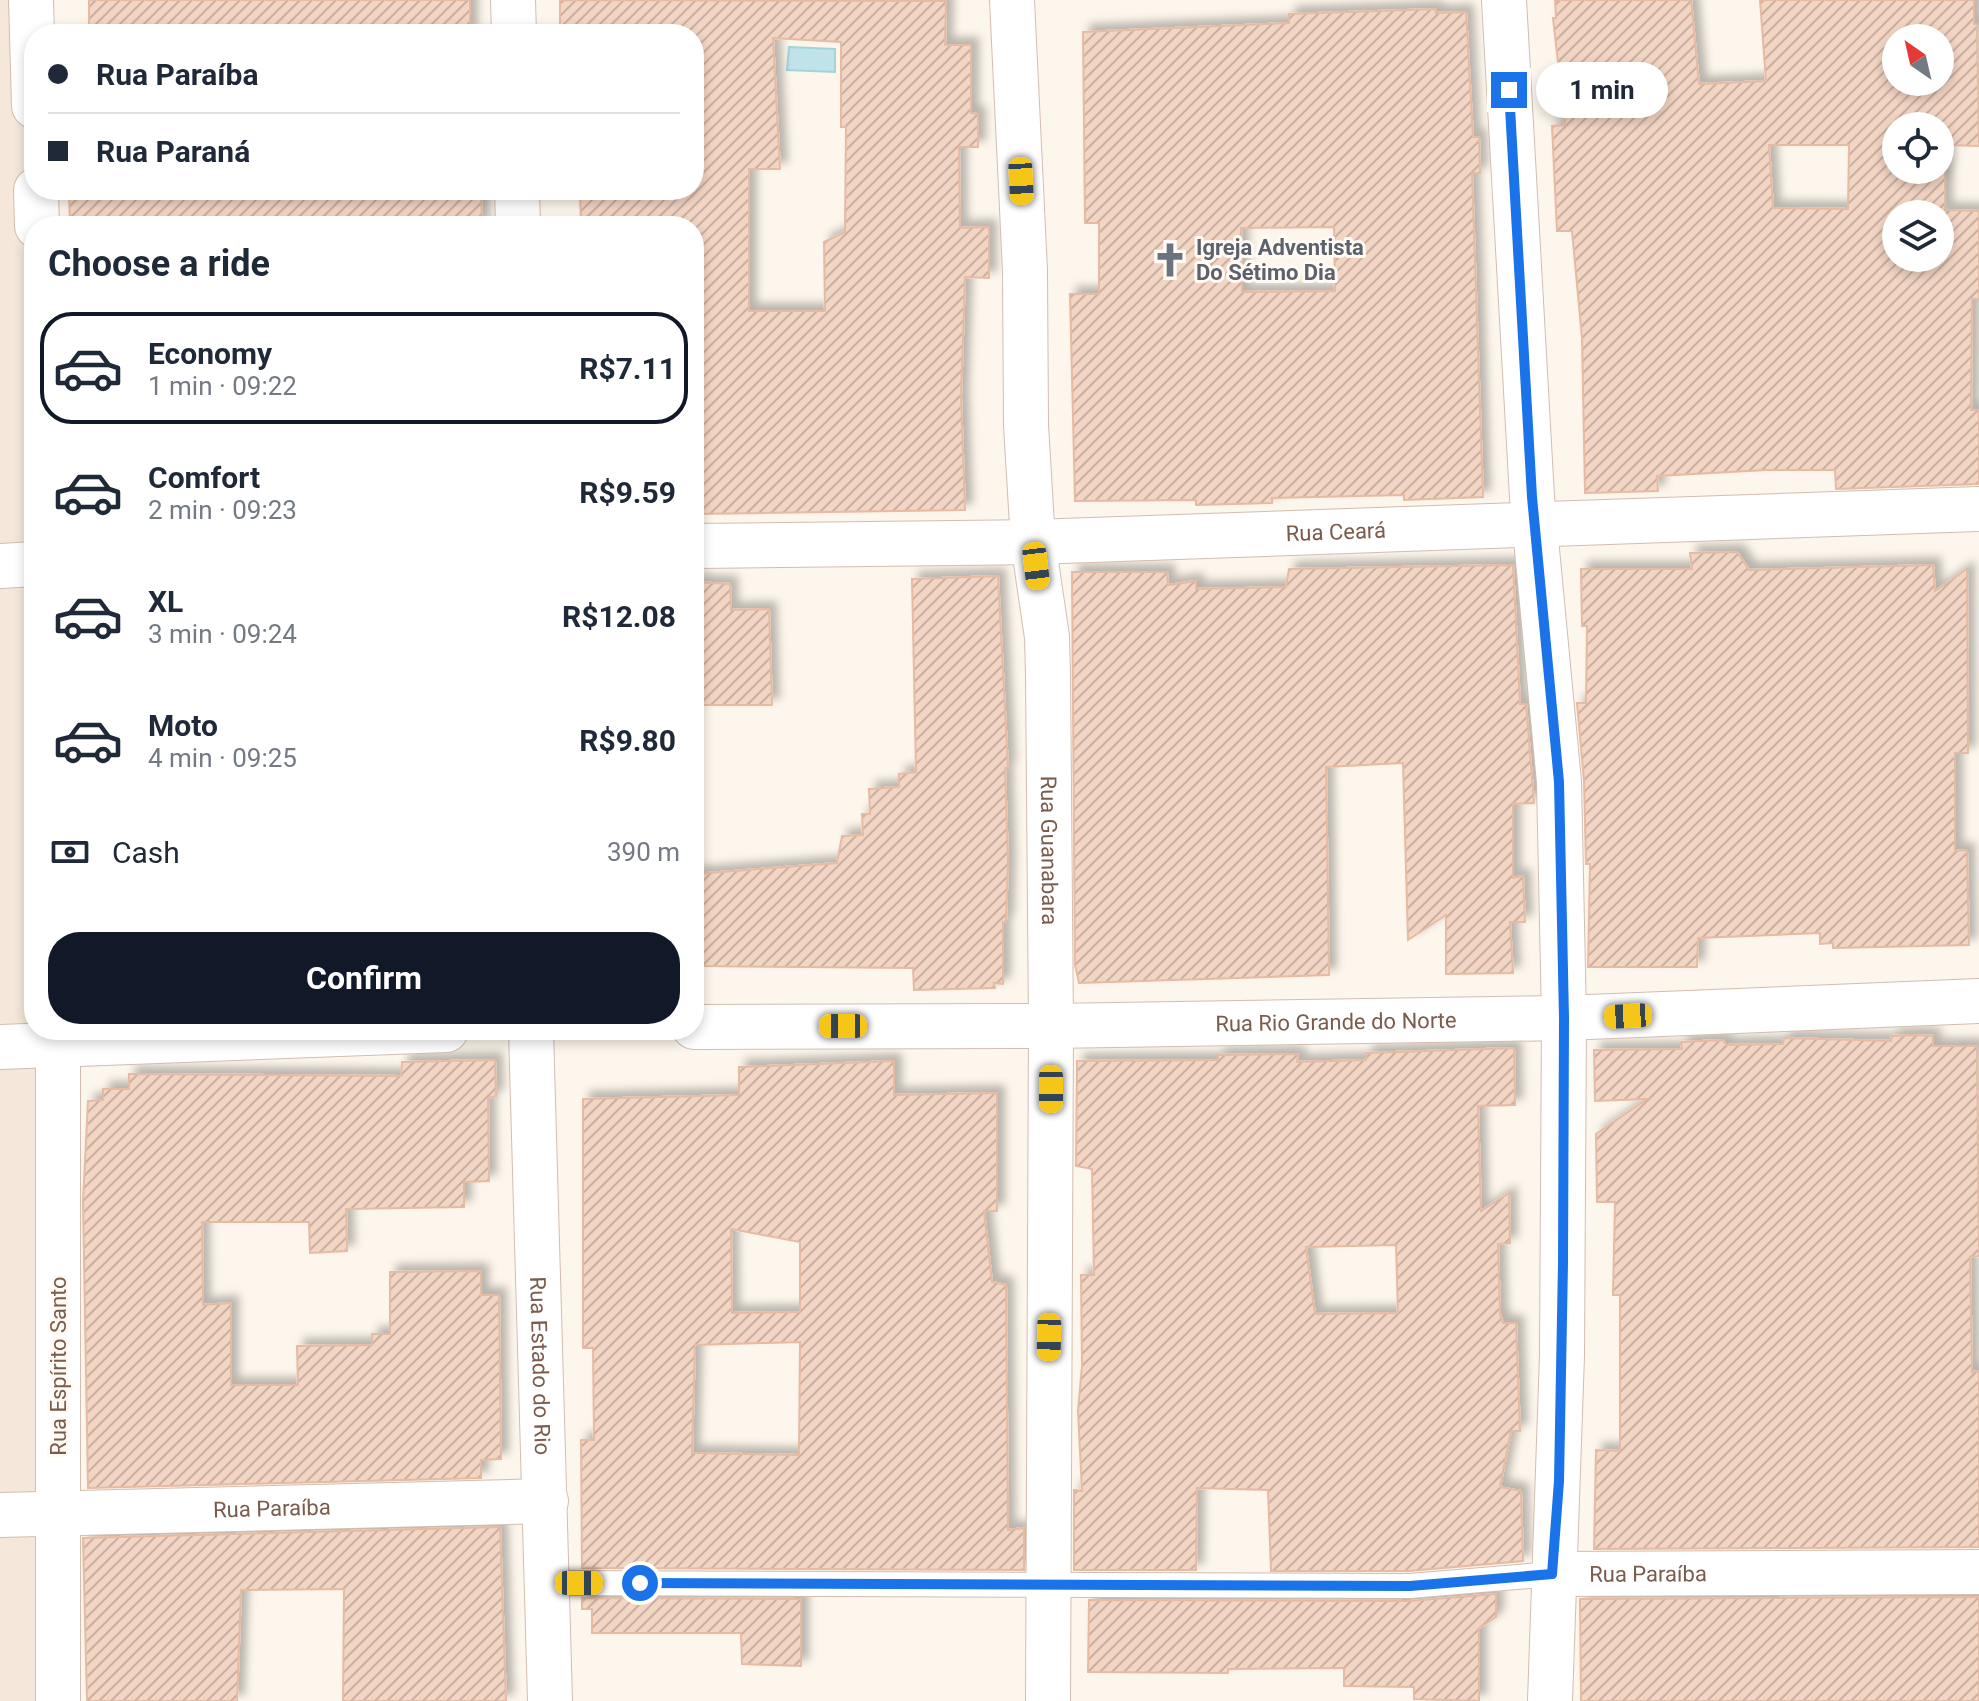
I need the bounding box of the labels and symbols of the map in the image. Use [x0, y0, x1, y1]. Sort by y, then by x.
north arrow [1882, 24, 1954, 96]
callout: 1 min [1537, 62, 1669, 118]
route end [1491, 72, 1527, 108]
car [1008, 156, 1034, 206]
place label: Igreja Adventista Do Sétimo Dia [1196, 235, 1364, 285]
church icon: Igreja Adventista Do Sétimo Dia [1151, 241, 1189, 279]
street label: Rua Ceará [1285, 517, 1386, 546]
car [1021, 541, 1051, 591]
street label: Rua Guanabara [1036, 775, 1063, 925]
car [1603, 1003, 1653, 1029]
street label: Rua Rio Grande do Norte [1215, 1007, 1457, 1036]
car [819, 1014, 867, 1038]
car [1039, 1065, 1063, 1113]
street label: Rua Espírito Santo [46, 1276, 71, 1456]
street label: Rua Estado do Rio [525, 1276, 556, 1455]
car [1037, 1313, 1061, 1361]
street label: Rua Paraíba [213, 1494, 331, 1522]
street label: Rua Paraíba [1589, 1561, 1707, 1586]
route start [622, 1565, 658, 1601]
car [555, 1571, 603, 1595]

